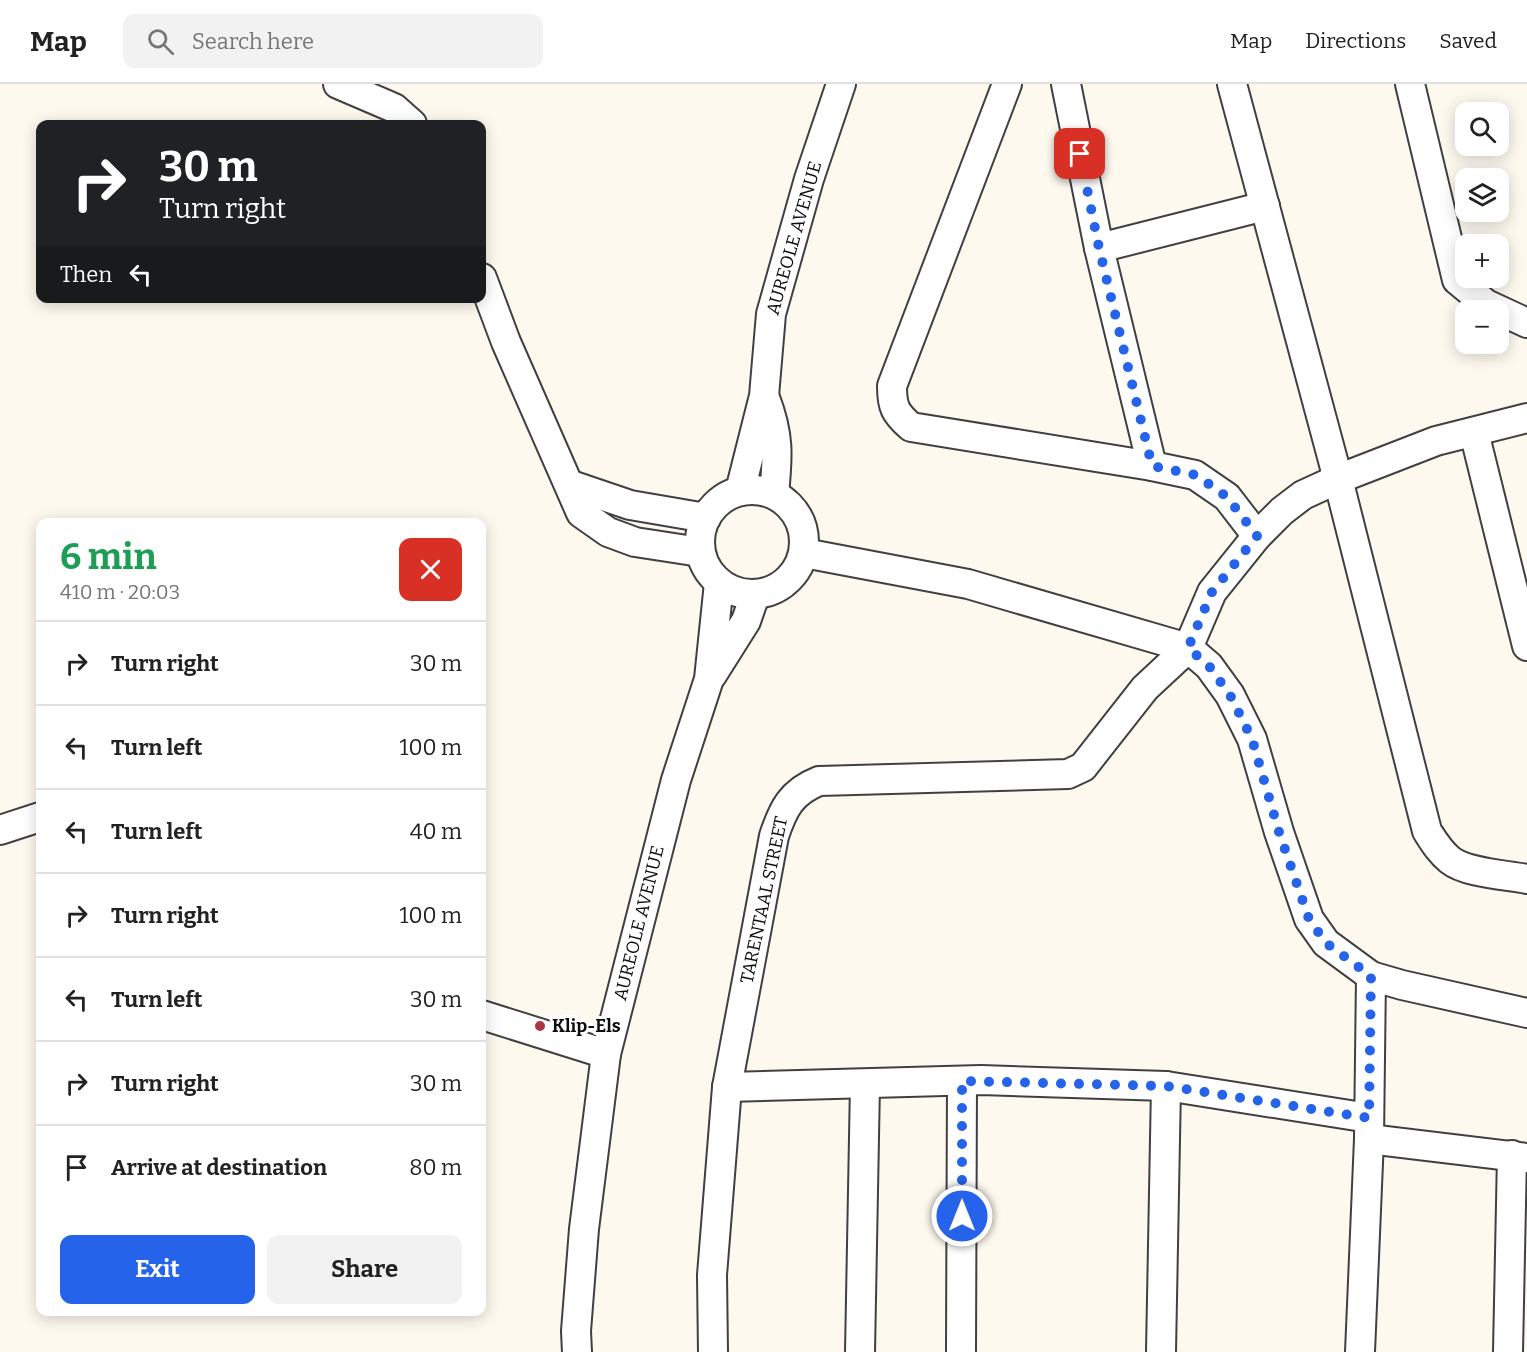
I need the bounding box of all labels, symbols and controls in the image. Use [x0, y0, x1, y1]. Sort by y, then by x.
search box [123, 14, 543, 68]
text: Map [30, 25, 87, 58]
icon: search [144, 25, 177, 58]
text: Search here [192, 28, 314, 55]
text: Map [1230, 28, 1272, 54]
text: Directions [1305, 28, 1406, 54]
text: Saved [1439, 28, 1497, 54]
map controls [1455, 102, 1509, 354]
button: search [1455, 102, 1509, 156]
pin [1054, 128, 1105, 179]
icon: arrive [1063, 137, 1096, 170]
text: 30 m [159, 142, 258, 192]
icon: right [60, 144, 138, 222]
street label: AUREOLE AVENUE [762, 159, 826, 317]
button: layers [1455, 168, 1509, 222]
text: Turn right [159, 193, 286, 225]
button: + [1455, 234, 1509, 288]
icon: left [124, 258, 157, 291]
text: Then [60, 261, 112, 288]
button: − [1455, 300, 1509, 354]
text: 6 min [60, 535, 157, 579]
button: close [399, 538, 462, 601]
text: 410 m · 20:03 [60, 580, 180, 604]
icon: right [60, 647, 93, 680]
text: Turn right [111, 650, 219, 677]
text: 30 m [410, 650, 462, 677]
icon: left [60, 731, 93, 764]
text: Turn left [111, 734, 203, 761]
text: 100 m [399, 734, 462, 761]
street label: TARENTAAL STREET [736, 814, 793, 986]
icon: left [60, 815, 93, 848]
text: Turn left [111, 818, 203, 845]
text: 40 m [410, 818, 462, 845]
street label: AUREOLE AVENUE [609, 843, 669, 1003]
icon: right [60, 899, 93, 932]
text: Turn right [111, 902, 219, 929]
text: 100 m [399, 902, 462, 929]
icon: left [60, 983, 93, 1016]
text: Turn left [111, 986, 203, 1013]
text: 30 m [410, 986, 462, 1013]
place label: Klip-Els [552, 1015, 621, 1037]
marker: Klip-Els [533, 1019, 547, 1033]
icon: right [60, 1067, 93, 1100]
text: Turn right [111, 1070, 219, 1097]
text: 30 m [410, 1070, 462, 1097]
icon: arrive [60, 1151, 93, 1184]
text: Arrive at destination [111, 1154, 327, 1181]
text: 80 m [409, 1154, 462, 1181]
position arrow [930, 1184, 994, 1248]
button: Exit [60, 1235, 255, 1304]
button: Share [267, 1235, 462, 1304]

